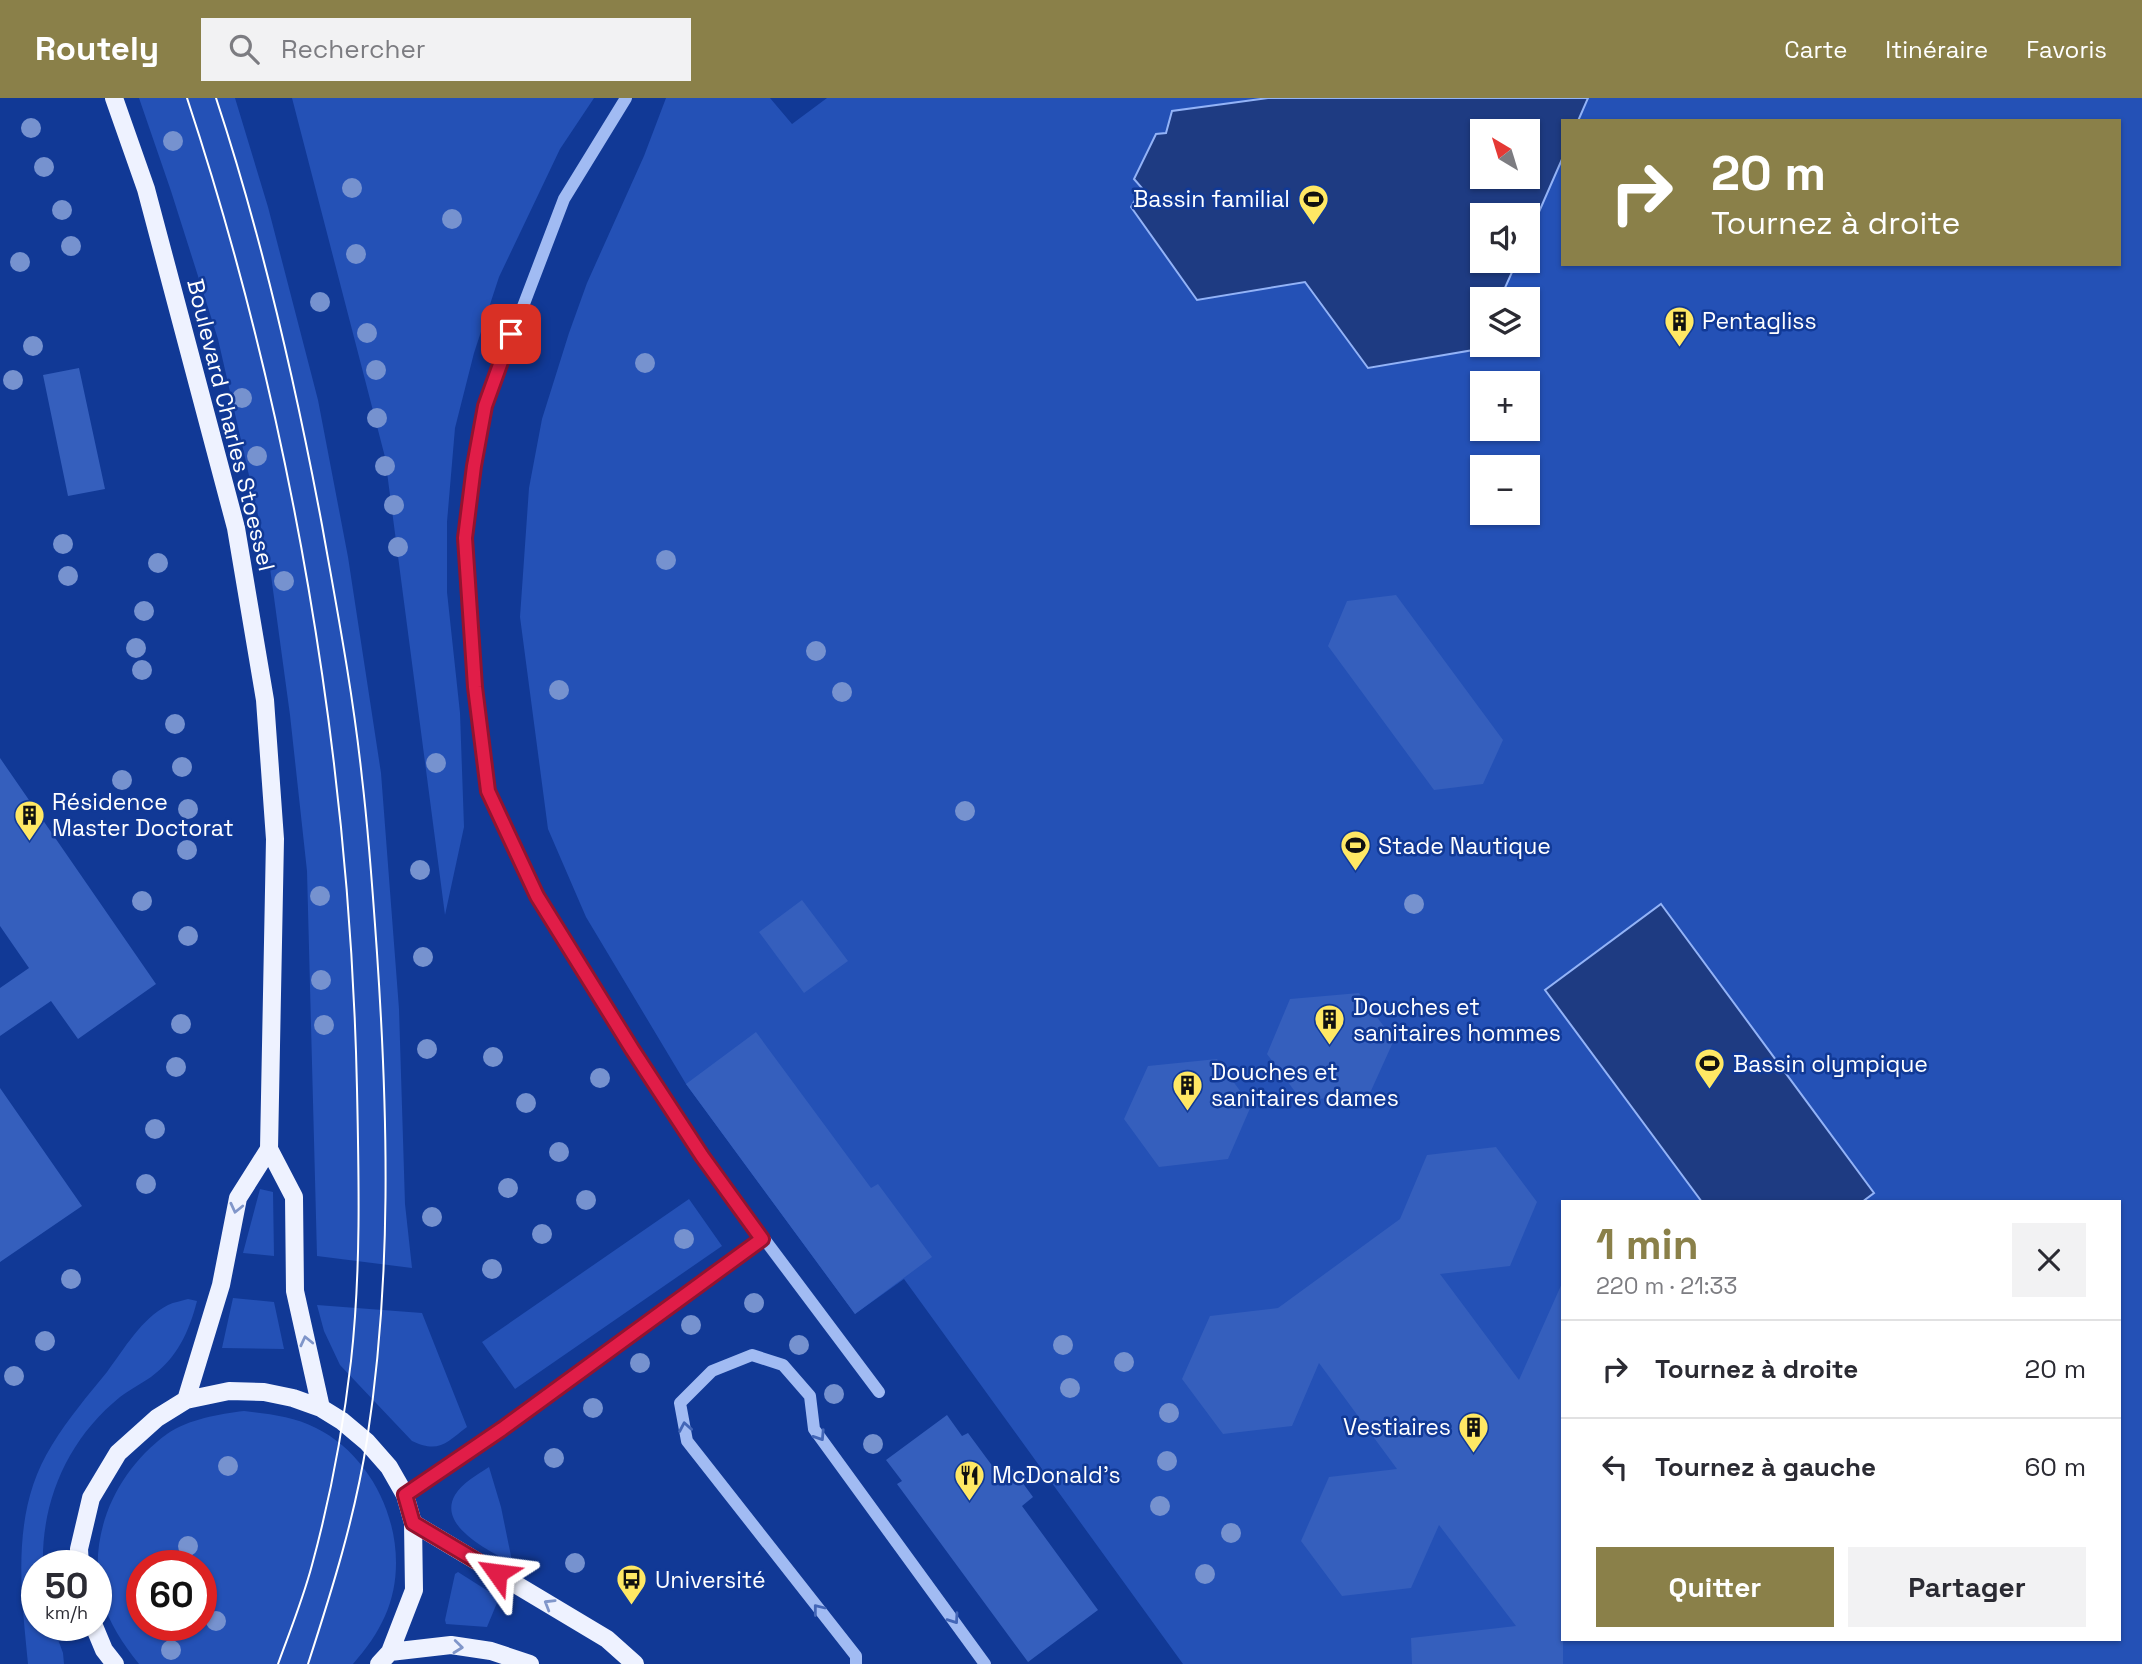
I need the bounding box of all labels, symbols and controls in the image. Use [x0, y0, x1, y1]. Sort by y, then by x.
search box [201, 18, 691, 81]
text: Routely [35, 28, 159, 70]
icon: search [225, 30, 263, 68]
text: Rechercher [281, 32, 426, 66]
text: Carte [1784, 34, 1847, 65]
text: Itinéraire [1885, 34, 1988, 65]
text: Favoris [2026, 34, 2107, 65]
north arrow [1470, 119, 1540, 189]
map controls [1470, 119, 1540, 525]
text: 20 m [1711, 142, 1826, 204]
icon: right [1596, 147, 1687, 238]
sports icon: Bassin familial [1296, 182, 1330, 226]
place label: Bassin familial [1133, 184, 1290, 214]
button: sound [1470, 203, 1540, 273]
text: Tournez à droite [1711, 203, 1960, 243]
street label: Boulevard Charles Stoessel [180, 276, 282, 574]
button: layers [1470, 287, 1540, 357]
pin [481, 304, 541, 364]
building icon: Pentagliss [1662, 304, 1696, 348]
place label: Pentagliss [1702, 306, 1817, 336]
icon: arrive [492, 315, 530, 353]
button: + [1470, 371, 1540, 441]
button: − [1470, 455, 1540, 525]
place label: Résidence Master Doctorat [52, 787, 234, 843]
building icon: Résidence Master Doctorat [12, 798, 46, 842]
sports icon: Stade Nautique [1338, 829, 1372, 873]
place label: Stade Nautique [1378, 831, 1551, 861]
place label: Douches et sanitaires hommes [1353, 992, 1561, 1048]
building icon: Douches et sanitaires hommes [1313, 1003, 1347, 1047]
sports icon: Bassin olympique [1693, 1047, 1727, 1091]
place label: Bassin olympique [1733, 1049, 1928, 1079]
place label: Douches et sanitaires dames [1211, 1057, 1399, 1113]
building icon: Douches et sanitaires dames [1171, 1068, 1205, 1112]
one-way arrow [230, 1202, 244, 1214]
text: 1 min [1596, 1218, 1699, 1271]
button: close [2012, 1223, 2086, 1297]
text: 220 m · 21:33 [1596, 1271, 1737, 1301]
one-way arrow [300, 1335, 314, 1347]
icon: right [1596, 1350, 1634, 1388]
text: Tournez à droite [1655, 1352, 1858, 1386]
text: 20 m [2025, 1352, 2086, 1386]
building icon: Vestiaires [1457, 1410, 1491, 1454]
place label: Vestiaires [1343, 1412, 1451, 1442]
one-way arrow [678, 1421, 693, 1432]
one-way arrow [812, 1428, 825, 1441]
icon: left [1596, 1448, 1634, 1486]
text: Tournez à gauche [1655, 1450, 1876, 1484]
text: 60 m [2024, 1450, 2086, 1484]
restaurant icon: McDonald's [952, 1458, 986, 1502]
place label: McDonald's [992, 1460, 1121, 1490]
position arrow [460, 1536, 534, 1610]
button: Quitter [1596, 1547, 1834, 1627]
button: Partager [1848, 1547, 2086, 1627]
speed limit sign: 60 [126, 1550, 217, 1641]
bus stop icon: Université [615, 1563, 649, 1607]
text: 50 [45, 1564, 88, 1608]
place label: Université [655, 1565, 766, 1595]
one-way arrow [544, 1599, 557, 1612]
text: km/h [45, 1601, 88, 1624]
one-way arrow [814, 1604, 827, 1616]
one-way arrow [946, 1612, 959, 1625]
one-way arrow [452, 1639, 464, 1654]

